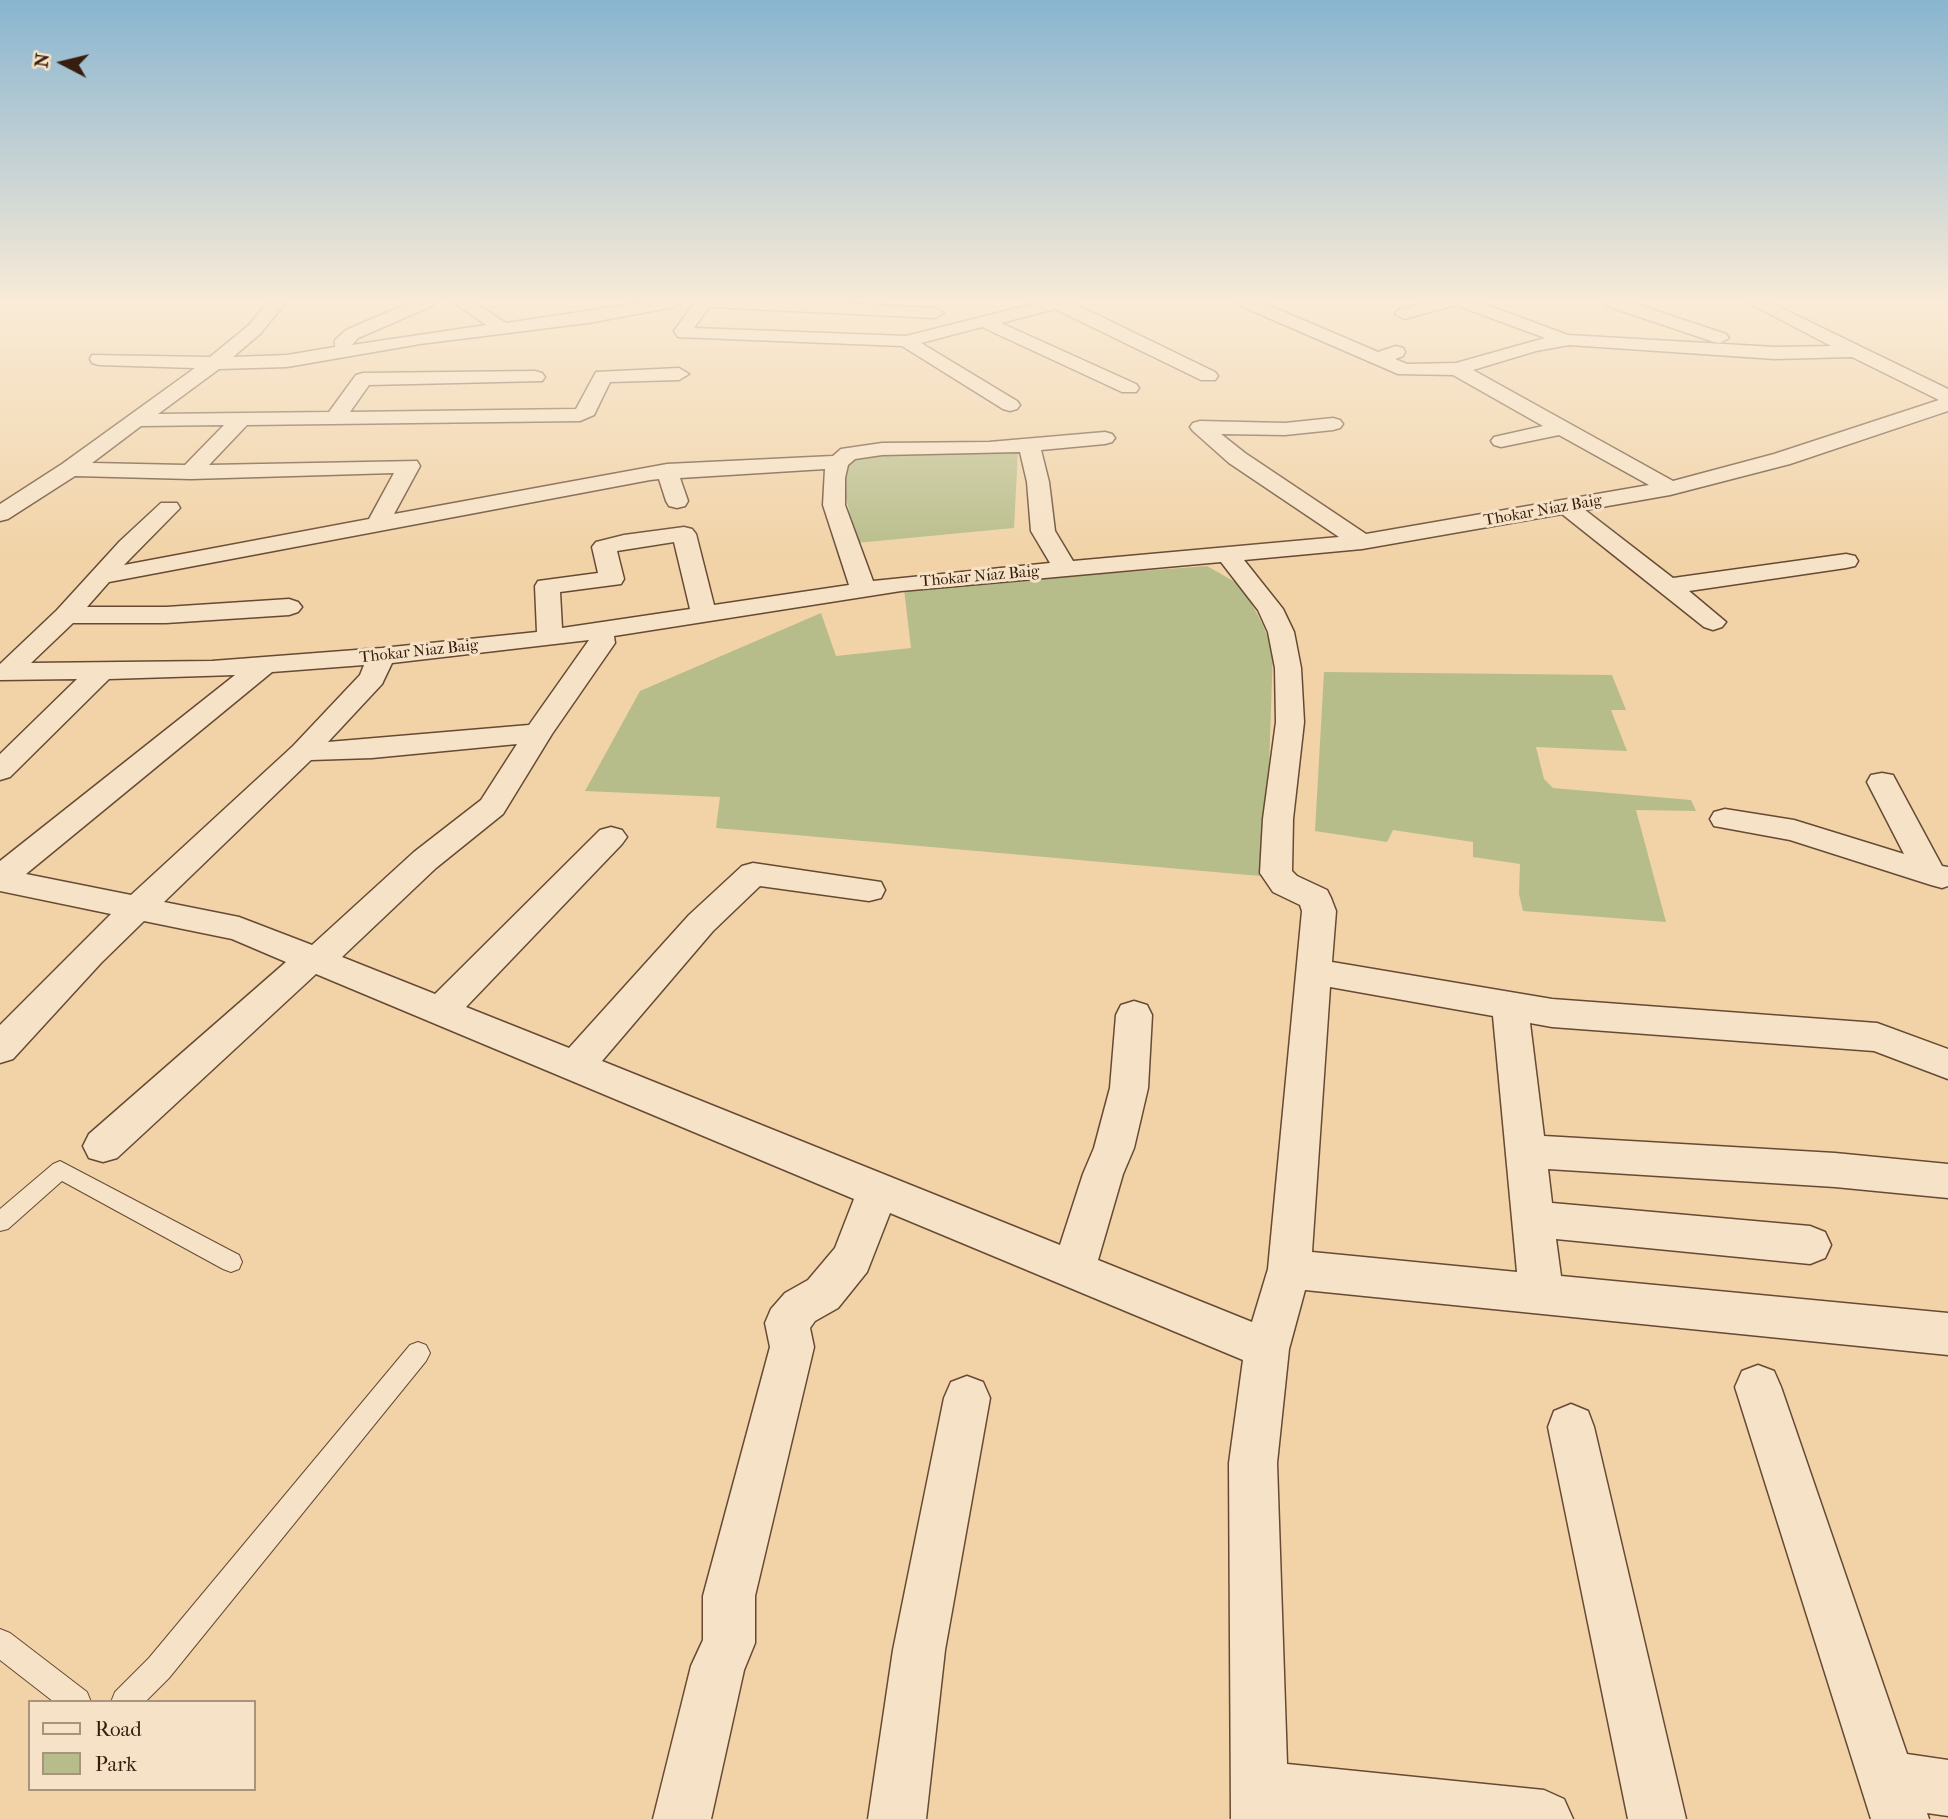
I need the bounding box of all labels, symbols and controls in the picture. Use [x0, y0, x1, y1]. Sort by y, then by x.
north arrow [28, 28, 98, 98]
text: N [30, 52, 54, 69]
street label: Thokar Niaz Baig [1483, 491, 1603, 531]
street label: Thokar Niaz Baig [920, 562, 1040, 592]
street label: Thokar Niaz Baig [359, 636, 479, 668]
legend [28, 1700, 256, 1791]
text: Road [95, 1717, 142, 1741]
text: Park [95, 1752, 137, 1776]

